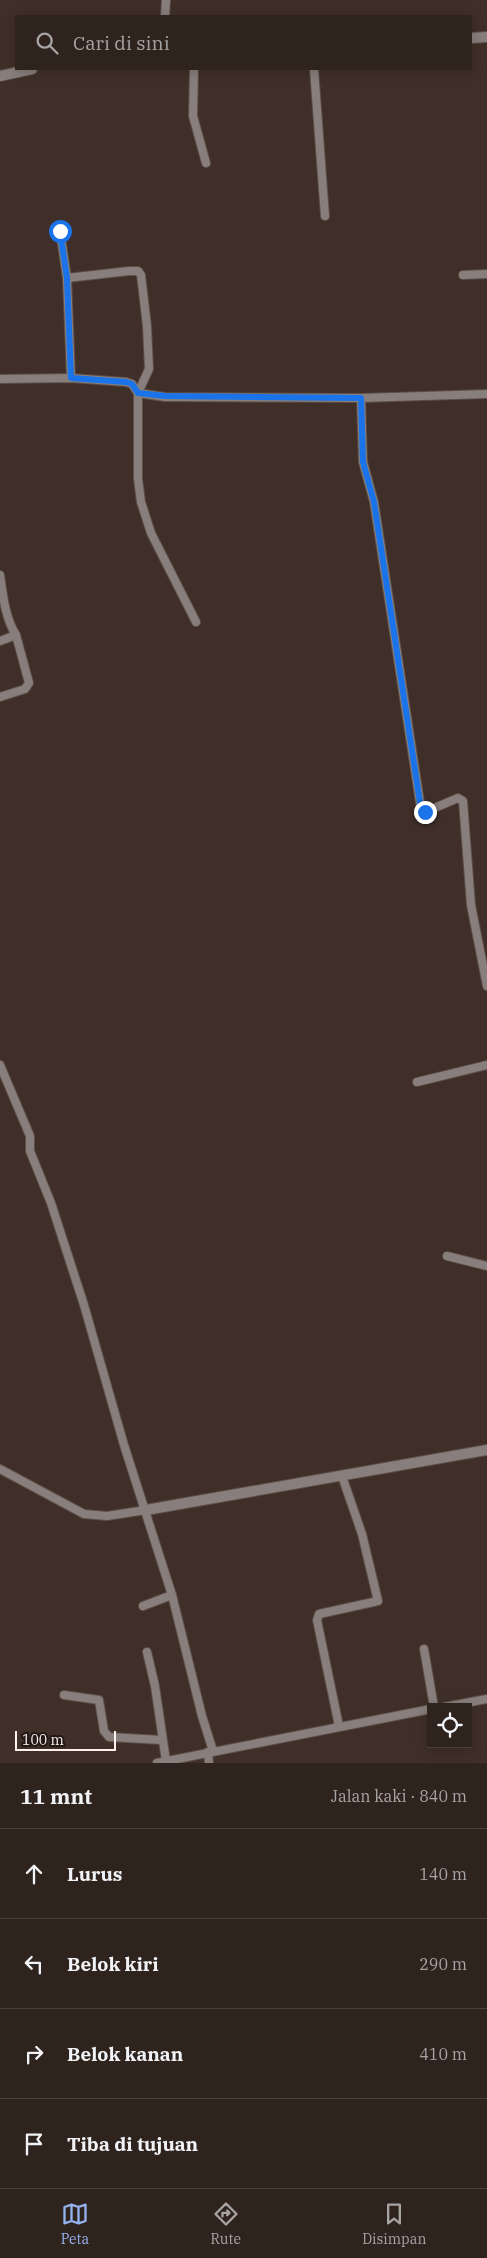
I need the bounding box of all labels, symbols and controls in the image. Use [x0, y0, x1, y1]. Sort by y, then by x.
search box [15, 15, 472, 70]
icon: search [33, 29, 61, 57]
text: Cari di sini [73, 31, 170, 55]
route start [49, 220, 72, 243]
route end [414, 801, 437, 824]
map controls [427, 1703, 472, 1748]
button: locate [427, 1703, 472, 1748]
scale bar [15, 1728, 116, 1751]
text: 100 m [22, 1731, 64, 1749]
text: 11 mnt [20, 1782, 92, 1810]
text: Jalan kaki · 840 m [331, 1786, 467, 1806]
icon: ahead [20, 1860, 48, 1888]
text: Lurus [67, 1862, 122, 1886]
text: 140 m [419, 1864, 467, 1884]
icon: left [20, 1950, 48, 1978]
text: Belok kiri [67, 1952, 159, 1976]
text: 290 m [419, 1954, 467, 1974]
icon: right [20, 2040, 48, 2068]
text: Belok kanan [67, 2042, 183, 2066]
text: 410 m [419, 2044, 467, 2064]
icon: arrive [20, 2130, 48, 2158]
text: Tiba di tujuan [67, 2132, 198, 2156]
tab: Peta [61, 2200, 89, 2248]
tab: Rute [210, 2200, 241, 2248]
tab: Disimpan [362, 2200, 426, 2248]

